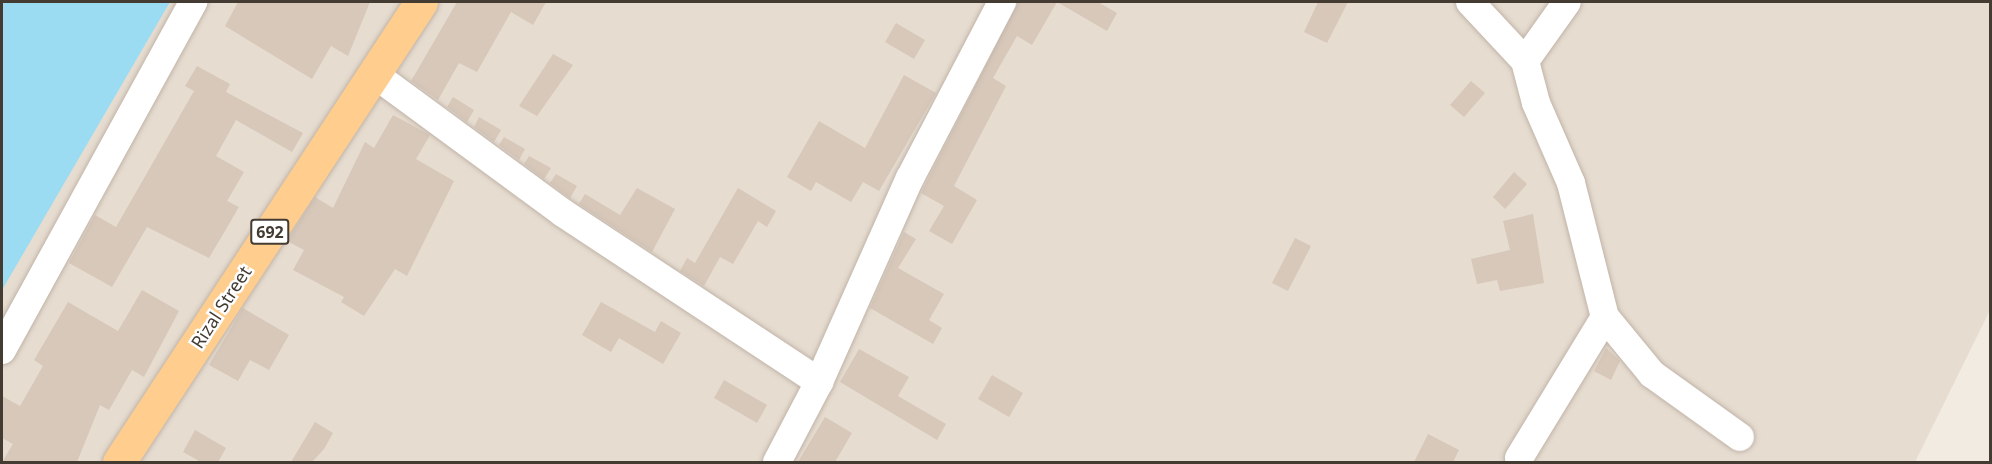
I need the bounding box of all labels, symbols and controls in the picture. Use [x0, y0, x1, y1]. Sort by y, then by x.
road number: 692 [249, 219, 291, 245]
street label: Rizal Street [186, 262, 256, 352]

